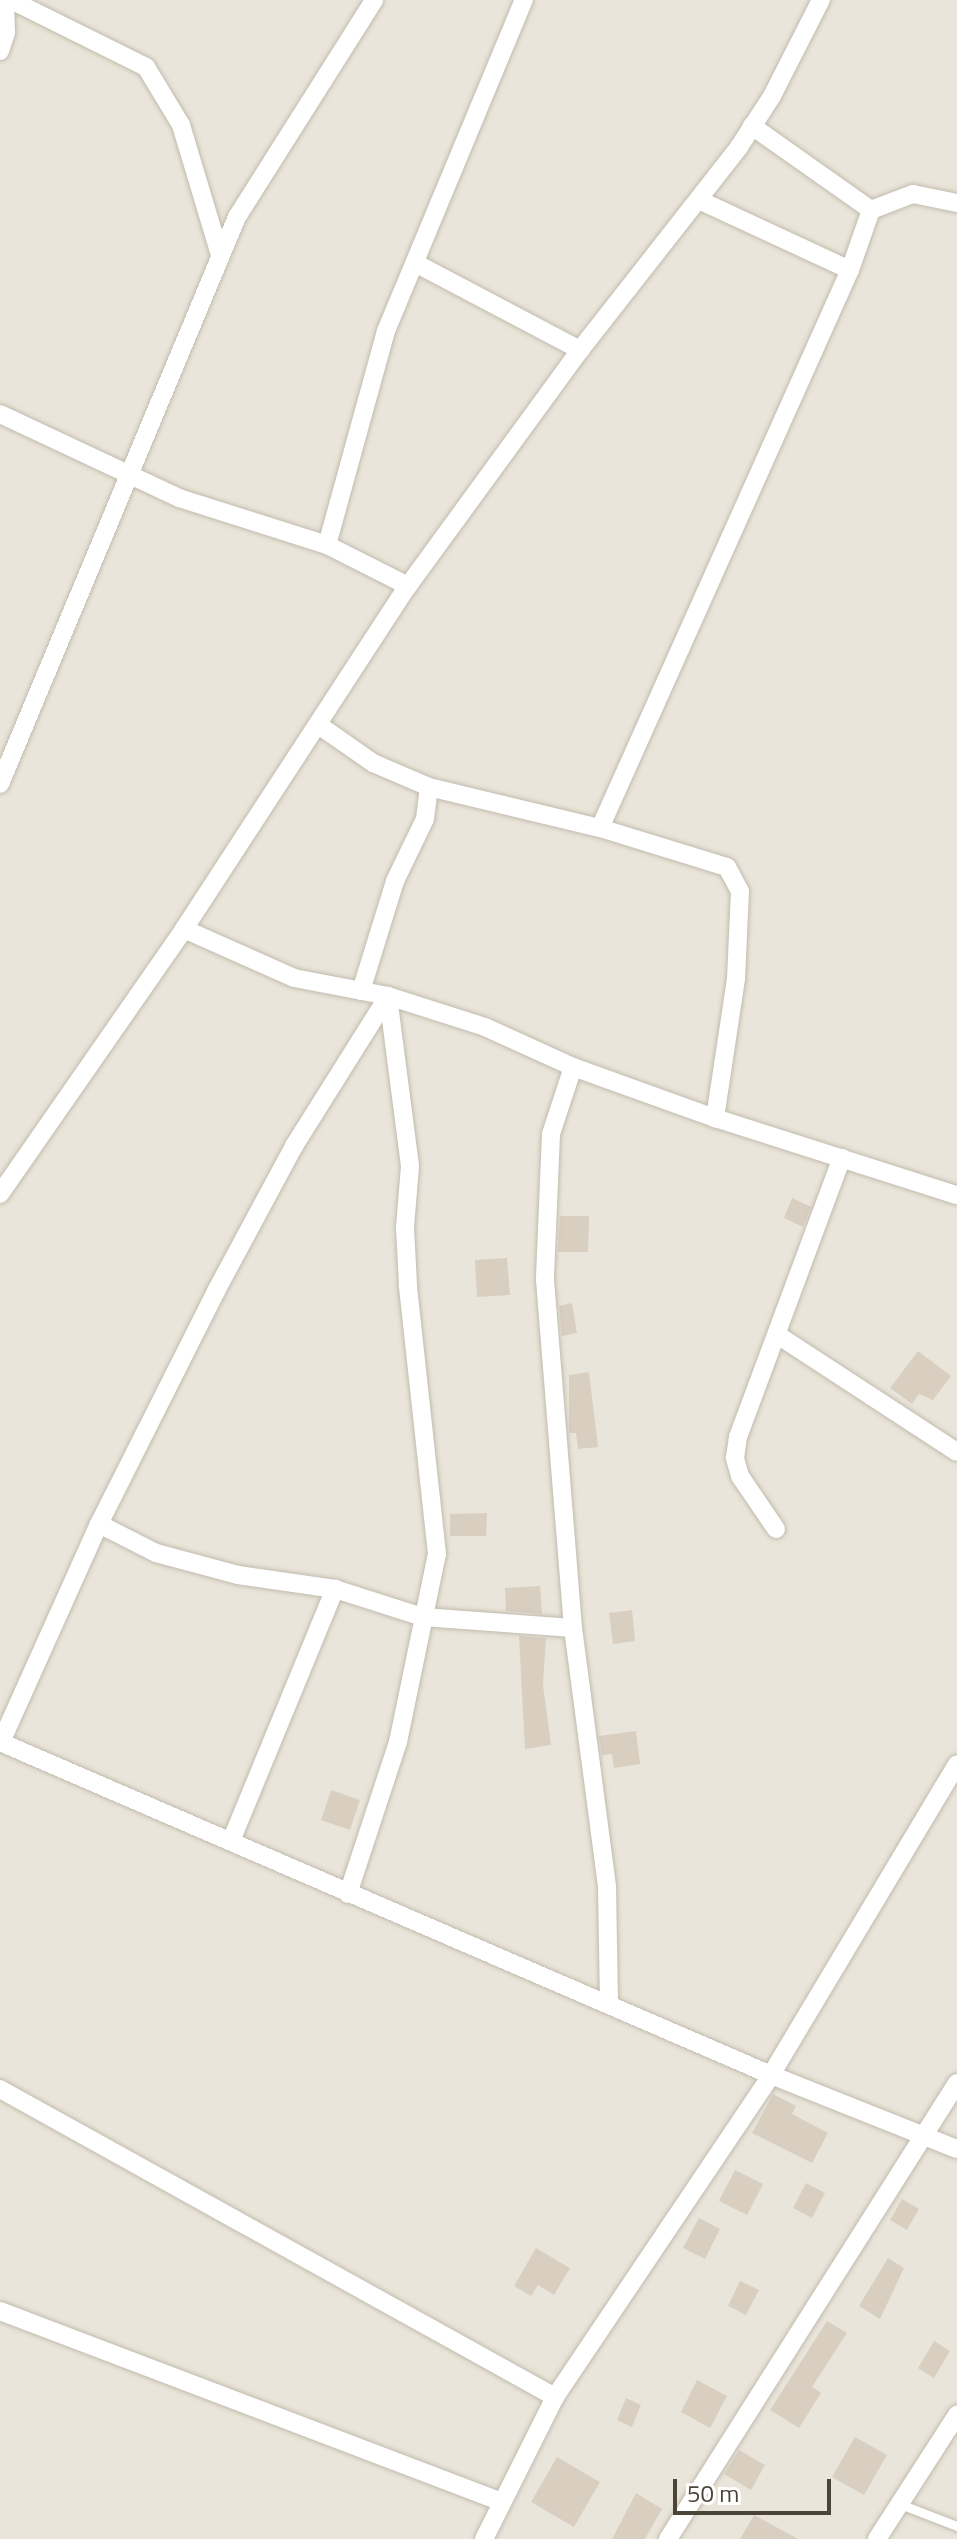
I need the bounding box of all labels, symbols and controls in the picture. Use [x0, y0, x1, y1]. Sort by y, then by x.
scale bar [677, 2463, 835, 2513]
text: 50 m [687, 2475, 739, 2511]

